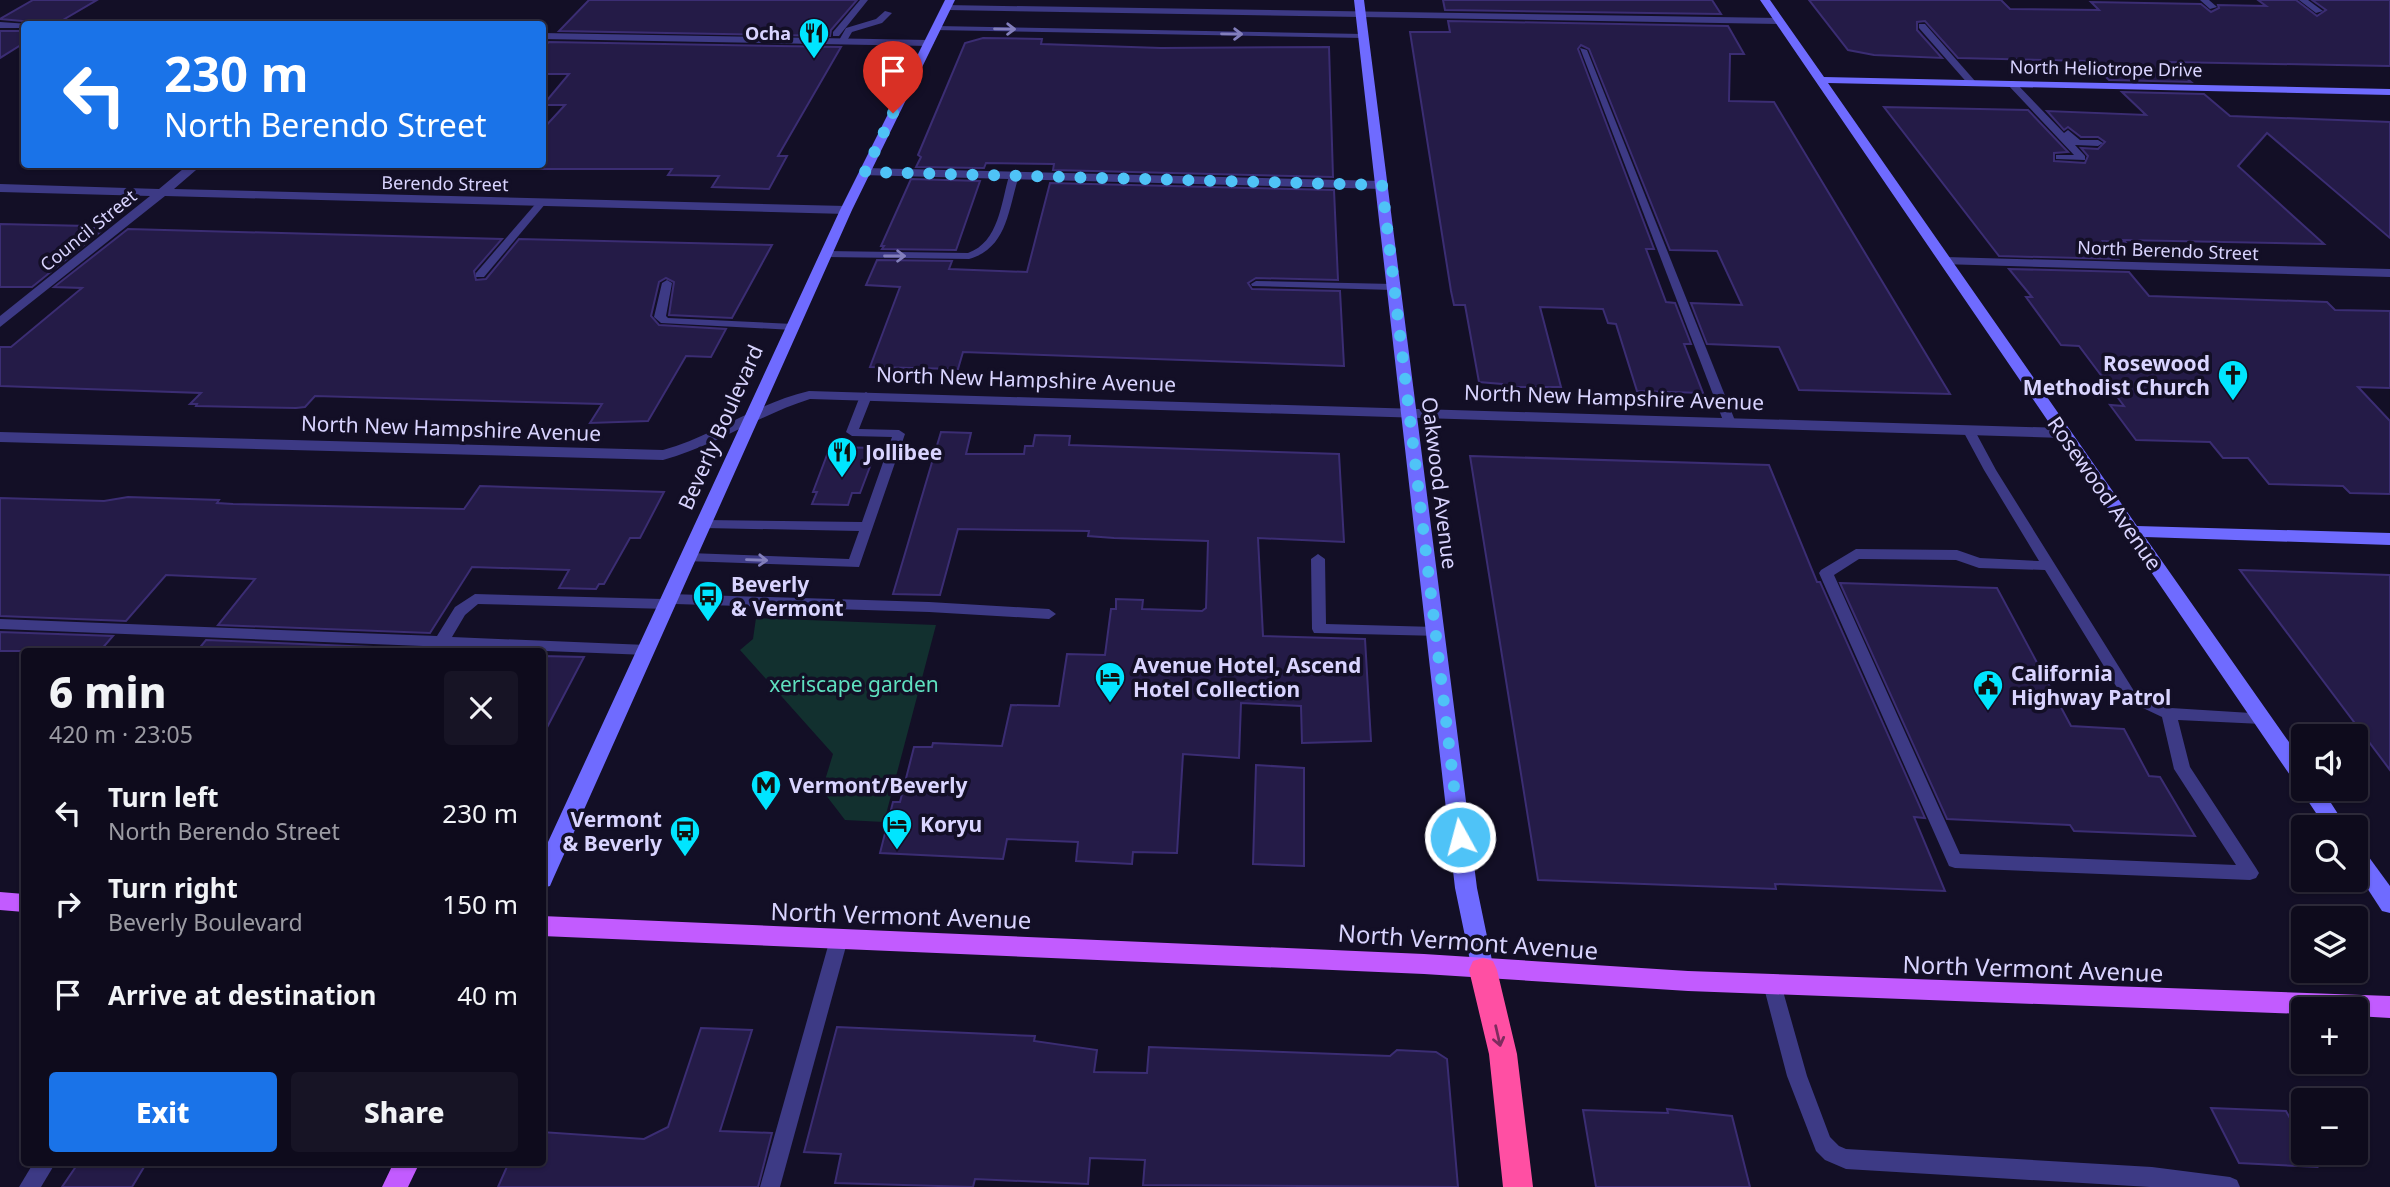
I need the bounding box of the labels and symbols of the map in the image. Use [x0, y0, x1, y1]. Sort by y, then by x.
restaurant icon: Ocha [797, 16, 831, 60]
place label: Ocha [745, 21, 791, 45]
one-way arrow [993, 22, 1016, 36]
one-way arrow [1220, 27, 1243, 40]
pin [863, 41, 923, 113]
street label: North Heliotrope Drive [2009, 54, 2203, 82]
street label: Berendo Street [381, 170, 509, 196]
street label: Council Street [35, 183, 142, 276]
street label: North Berendo Street [2077, 235, 2260, 265]
one-way arrow [883, 249, 906, 262]
street label: Beverly Boulevard [671, 340, 769, 514]
place label: Rosewood Methodist Church [2023, 349, 2210, 401]
church icon: Rosewood Methodist Church [2216, 358, 2250, 402]
street label: North New Hampshire Avenue [875, 360, 1177, 398]
street label: North New Hampshire Avenue [1463, 378, 1765, 416]
street label: Oakwood Avenue [1416, 395, 1464, 571]
street label: North New Hampshire Avenue [300, 409, 602, 447]
street label: Rosewood Avenue [2042, 411, 2168, 575]
restaurant icon: Jollibee [825, 435, 859, 479]
place label: Jollibee [863, 438, 942, 466]
one-way arrow [746, 554, 769, 567]
place label: Beverly & Vermont [731, 570, 844, 622]
bus stop icon: Beverly & Vermont [691, 579, 725, 623]
place label: Avenue Hotel, Ascend Hotel Collection [1133, 651, 1361, 703]
place label: California Highway Patrol [2011, 659, 2171, 711]
hotel icon: Avenue Hotel, Ascend Hotel Collection [1093, 660, 1127, 704]
public building icon: California Highway Patrol [1971, 668, 2005, 712]
park label: xeriscape garden [769, 670, 939, 698]
metro station icon: Vermont/Beverly [749, 768, 783, 812]
place label: Vermont/Beverly [789, 771, 967, 799]
position arrow [1423, 800, 1497, 874]
place label: Vermont & Beverly [563, 805, 662, 857]
hotel icon: Koryu [880, 807, 914, 851]
place label: Koryu [920, 810, 982, 838]
bus stop icon: Vermont & Beverly [668, 814, 702, 858]
street label: North Vermont Avenue [770, 894, 1032, 936]
street label: North Vermont Avenue [1337, 915, 1599, 967]
street label: North Vermont Avenue [1902, 947, 2164, 989]
one-way arrow [1492, 1024, 1506, 1047]

